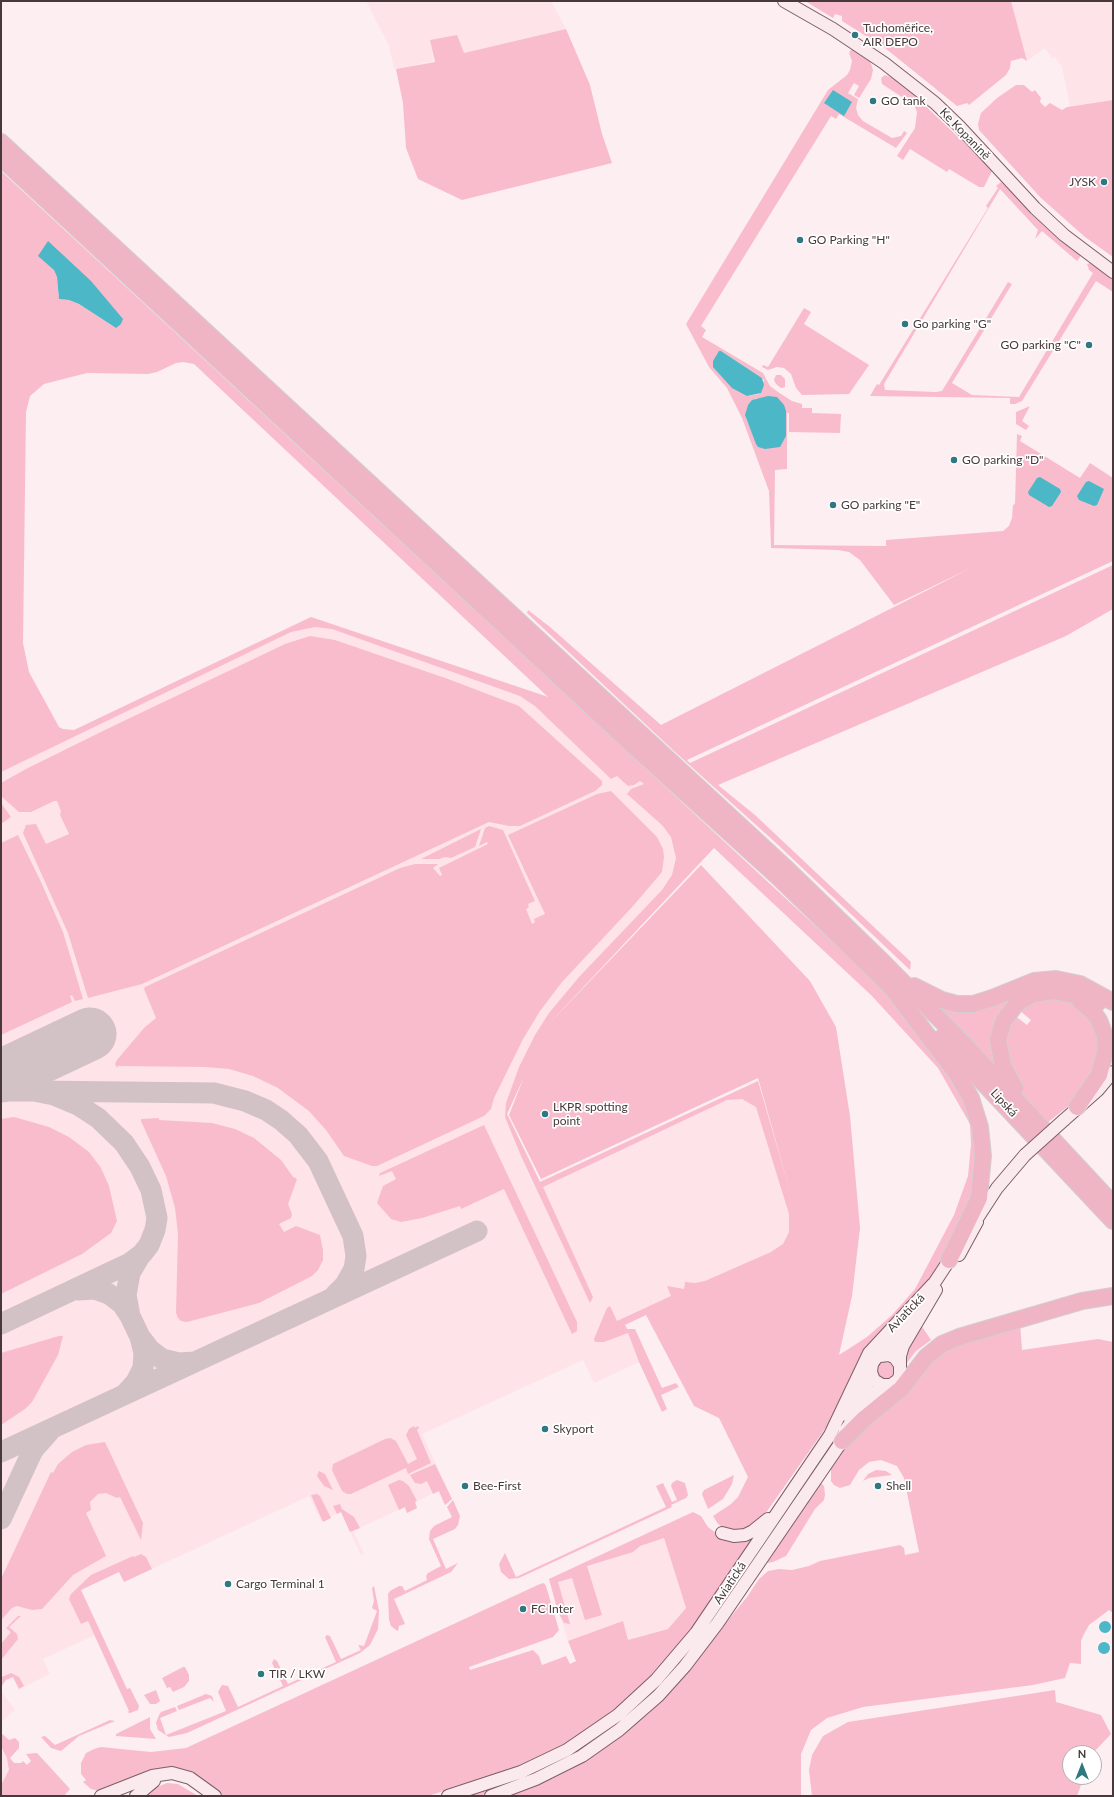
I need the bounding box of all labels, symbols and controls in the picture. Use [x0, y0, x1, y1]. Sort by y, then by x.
place label: Tuchoměřice, AIR DEPO [863, 21, 933, 49]
marker: Tuchoměřice, AIR DEPO [850, 30, 860, 40]
place label: GO tank [881, 94, 926, 108]
marker: GO tank [868, 96, 878, 106]
street label: Ke Kopanině [937, 105, 993, 163]
place label: JYSK [1069, 175, 1096, 189]
marker: JYSK [1099, 177, 1109, 187]
place label: GO Parking "H" [808, 233, 890, 247]
marker: GO Parking "H" [795, 235, 805, 245]
place label: Go parking "G" [913, 317, 991, 331]
marker: Go parking "G" [900, 319, 910, 329]
place label: GO parking "C" [1001, 338, 1081, 352]
marker: GO parking "C" [1084, 340, 1094, 350]
place label: GO parking "D" [962, 453, 1044, 467]
marker: GO parking "D" [949, 455, 959, 465]
place label: GO parking "E" [841, 498, 920, 512]
marker: GO parking "E" [828, 500, 838, 510]
street label: Lipská [987, 1086, 1021, 1120]
place label: LKPR spotting point [553, 1100, 628, 1128]
marker: LKPR spotting point [540, 1109, 550, 1119]
street label: Aviatická [884, 1291, 928, 1335]
place label: Skyport [553, 1422, 594, 1436]
marker: Skyport [540, 1424, 550, 1434]
place label: Bee-First [473, 1479, 521, 1493]
place label: Shell [886, 1479, 911, 1493]
marker: Bee-First [460, 1481, 470, 1491]
marker: Shell [873, 1481, 883, 1491]
street label: Aviatická [711, 1559, 749, 1607]
place label: Cargo Terminal 1 [236, 1577, 325, 1591]
marker: Cargo Terminal 1 [223, 1579, 233, 1589]
place label: FC Inter [531, 1602, 574, 1616]
marker: FC Inter [518, 1604, 528, 1614]
place label: TIR / LKW [269, 1667, 325, 1681]
marker: TIR / LKW [256, 1669, 266, 1679]
north arrow [1062, 1745, 1102, 1785]
text: N [1078, 1747, 1086, 1760]

